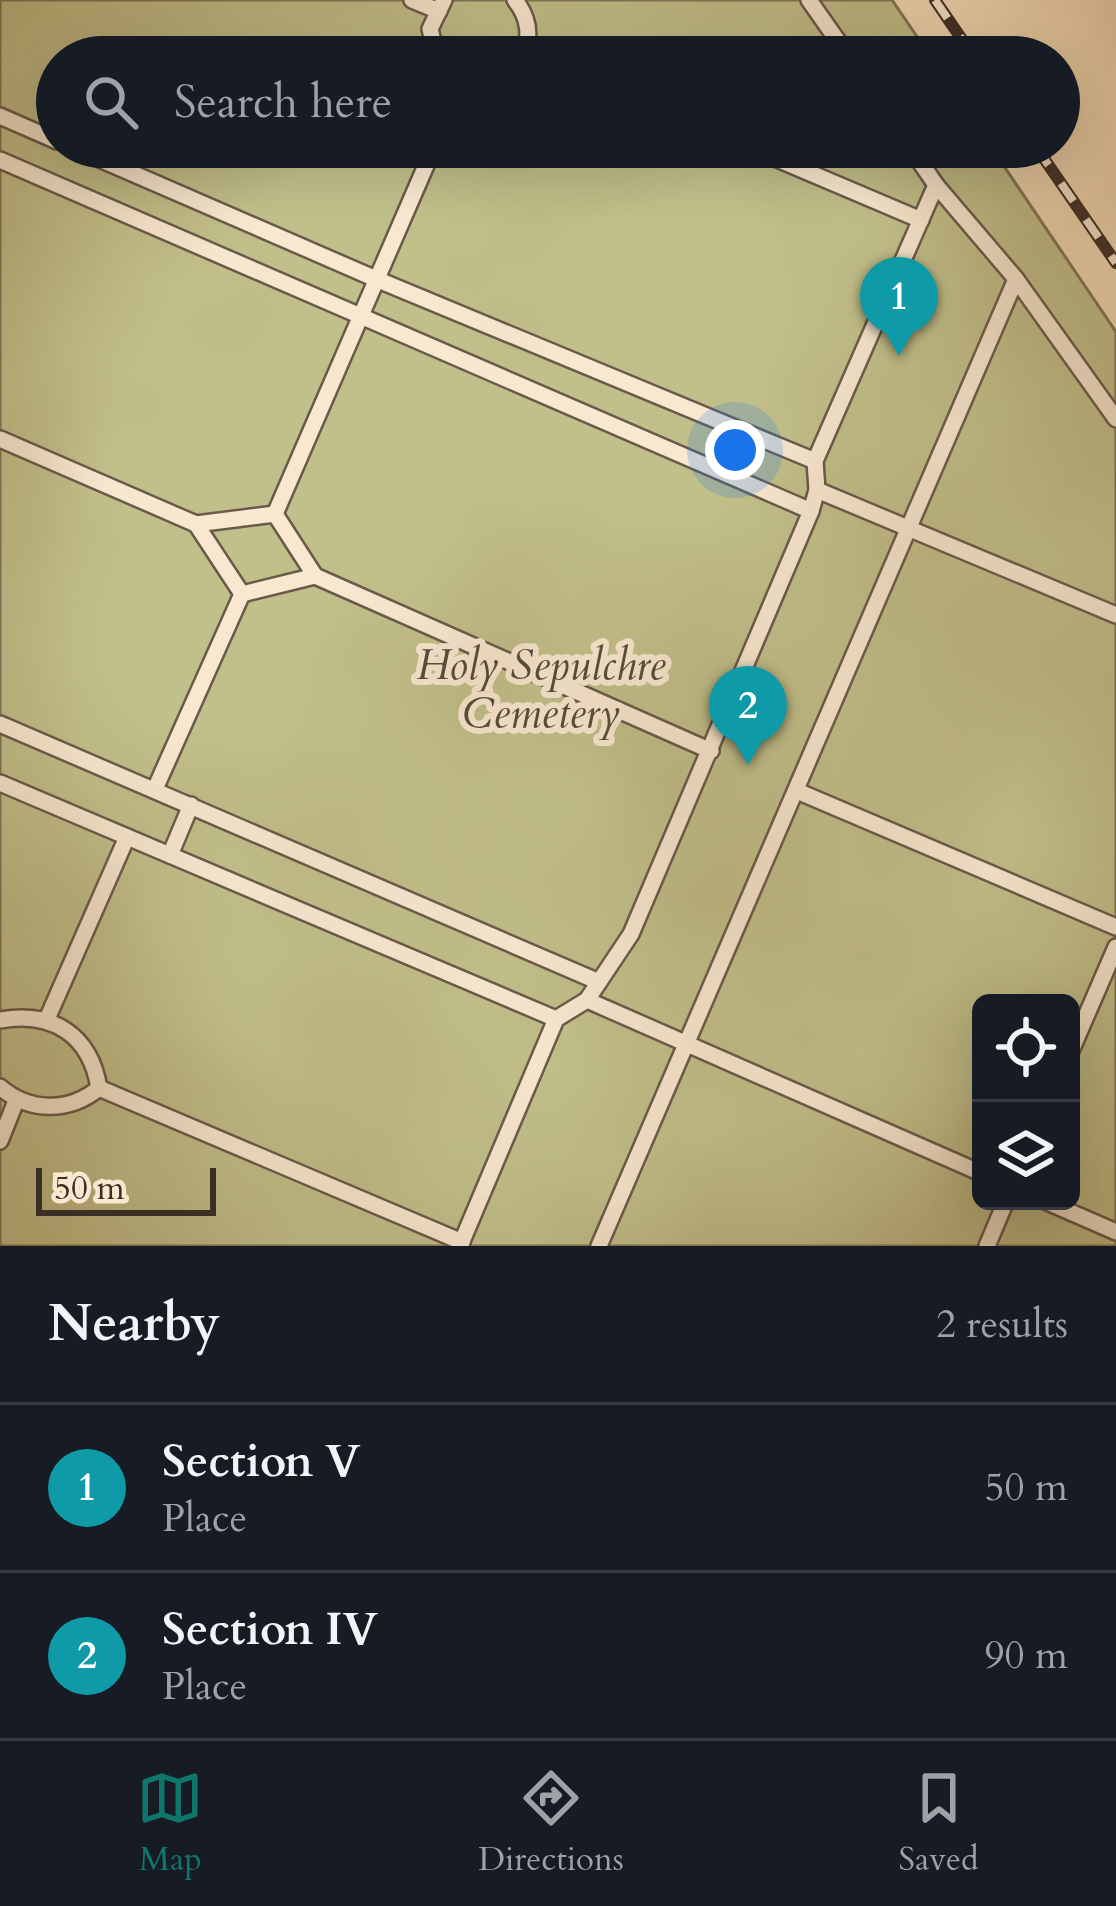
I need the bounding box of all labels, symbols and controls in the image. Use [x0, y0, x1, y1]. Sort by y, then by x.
search box [36, 36, 1080, 168]
icon: search [78, 69, 144, 135]
text: Search here [174, 72, 392, 133]
pin: 1 [860, 257, 938, 356]
your location [705, 420, 765, 480]
park label: Holy Sepulchre Cemetery [417, 637, 666, 742]
pin: 2 [709, 666, 787, 765]
map controls [972, 994, 1080, 1210]
button: locate [972, 994, 1080, 1102]
button: layers [972, 1102, 1080, 1210]
scale bar [36, 1162, 216, 1215]
text: 50 m [54, 1166, 125, 1211]
text: Nearby [48, 1289, 220, 1359]
text: 2 results [936, 1298, 1068, 1351]
text: Section V [162, 1431, 360, 1492]
text: 1 [77, 1461, 97, 1514]
text: 50 m [985, 1461, 1068, 1514]
text: Place [162, 1492, 247, 1545]
text: Section IV [162, 1599, 378, 1660]
text: 2 [77, 1629, 97, 1682]
text: 90 m [985, 1629, 1068, 1682]
text: Place [162, 1660, 247, 1713]
tab: Map [137, 1765, 203, 1882]
tab: Directions [478, 1765, 624, 1882]
tab: Saved [899, 1765, 979, 1882]

